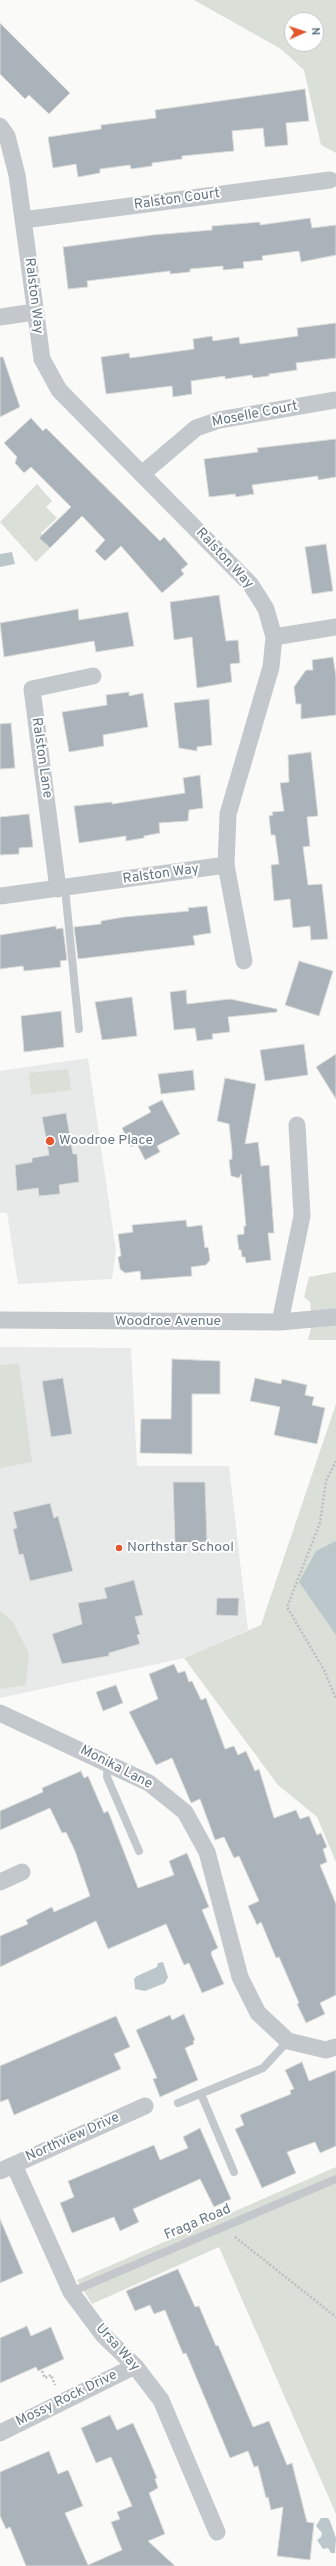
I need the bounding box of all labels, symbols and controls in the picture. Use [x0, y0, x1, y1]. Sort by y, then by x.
north arrow [284, 12, 324, 52]
text: N [308, 27, 322, 36]
street label: Ralston Court [133, 186, 221, 214]
street label: Ralston Way [20, 257, 46, 335]
street label: Moselle Court [211, 398, 299, 432]
street label: Ralston Way [192, 525, 256, 593]
street label: Ralston Lane [27, 716, 55, 800]
street label: Ralston Way [122, 861, 200, 889]
place label: Woodroe Place [59, 1133, 153, 1149]
marker: Woodroe Place [44, 1135, 56, 1147]
street label: Woodroe Avenue [115, 1314, 221, 1330]
place label: Northstar School [127, 1540, 234, 1556]
marker: Northstar School [114, 1543, 124, 1553]
street label: Monika Lane [77, 1743, 155, 1793]
street label: Northview Drive [24, 2110, 122, 2166]
street label: Fraga Road [162, 2201, 234, 2245]
street label: Ursa Way [91, 2321, 143, 2375]
street label: Mossy Rock Drive [14, 2367, 120, 2431]

